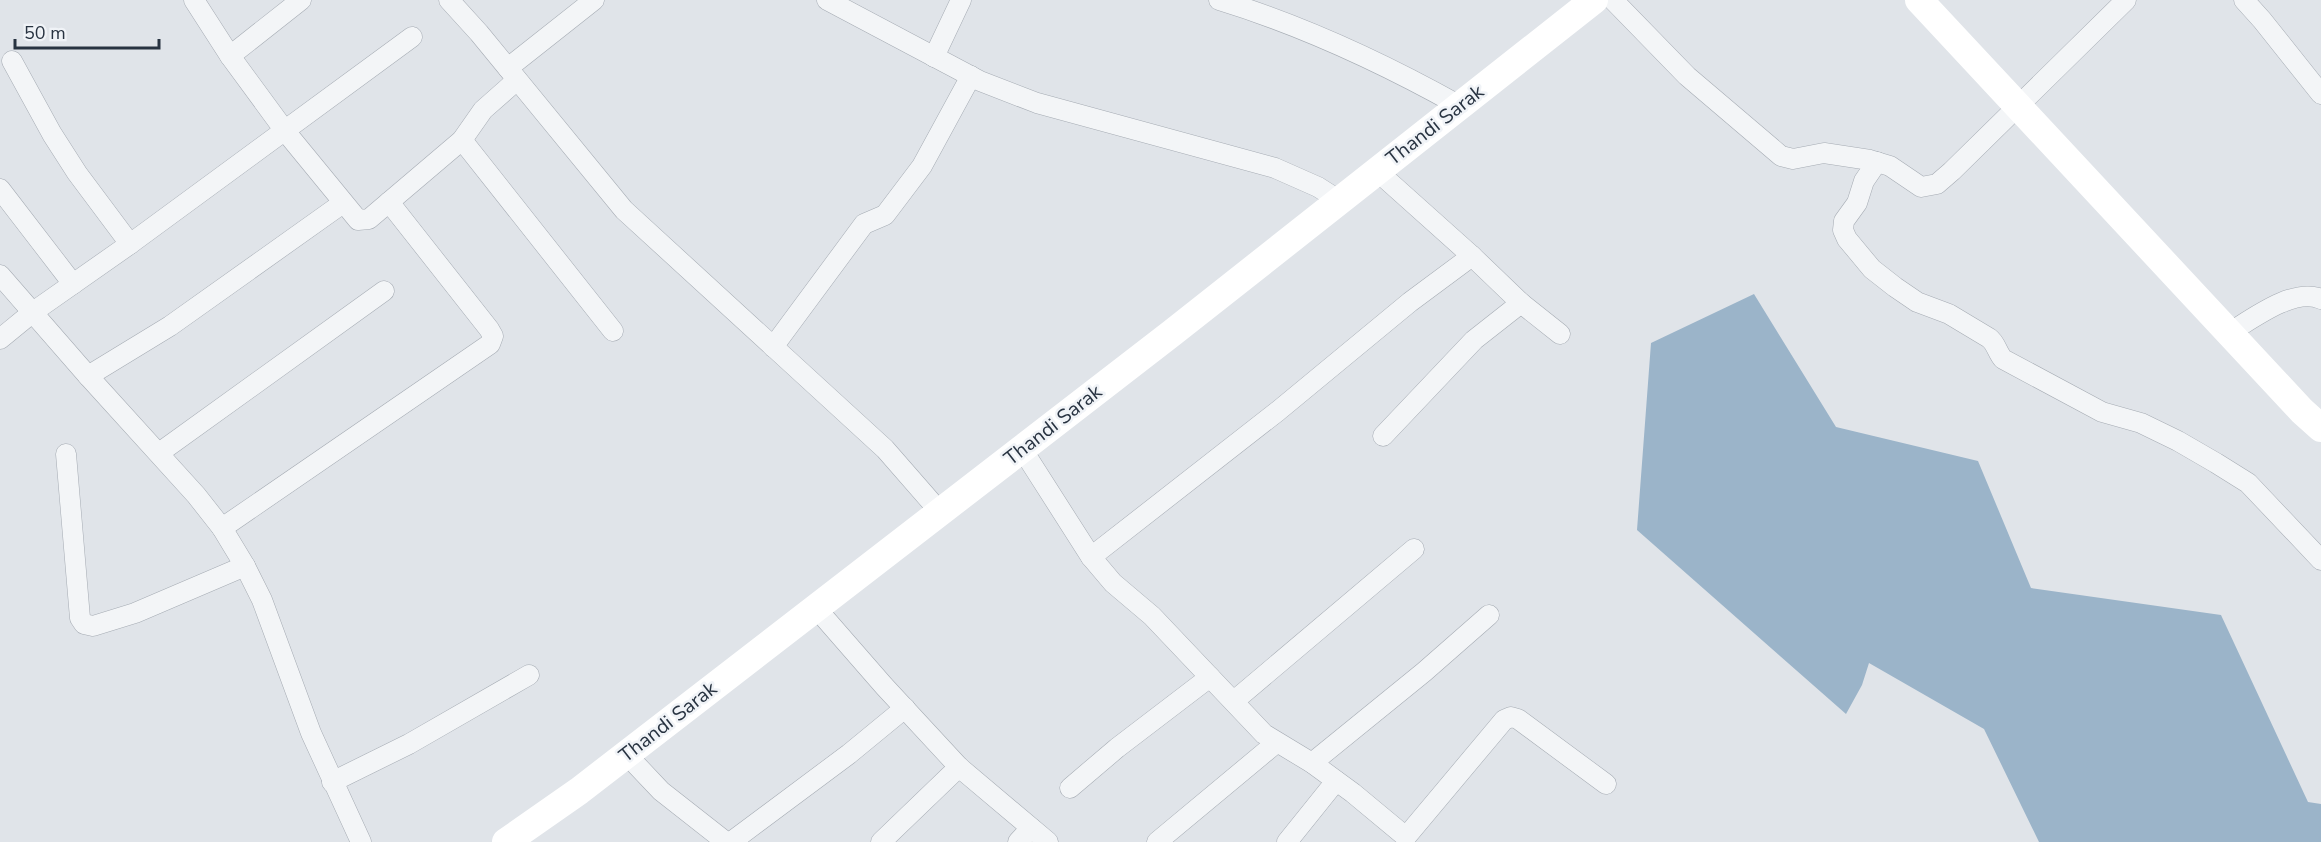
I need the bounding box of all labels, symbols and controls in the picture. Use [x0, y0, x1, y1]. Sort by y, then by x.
scale bar [15, 12, 159, 50]
text: 50 m [24, 21, 66, 45]
street label: Thandi Sarak [1380, 78, 1490, 172]
street label: Thandi Sarak [998, 378, 1108, 472]
street label: Thandi Sarak [613, 675, 723, 769]

